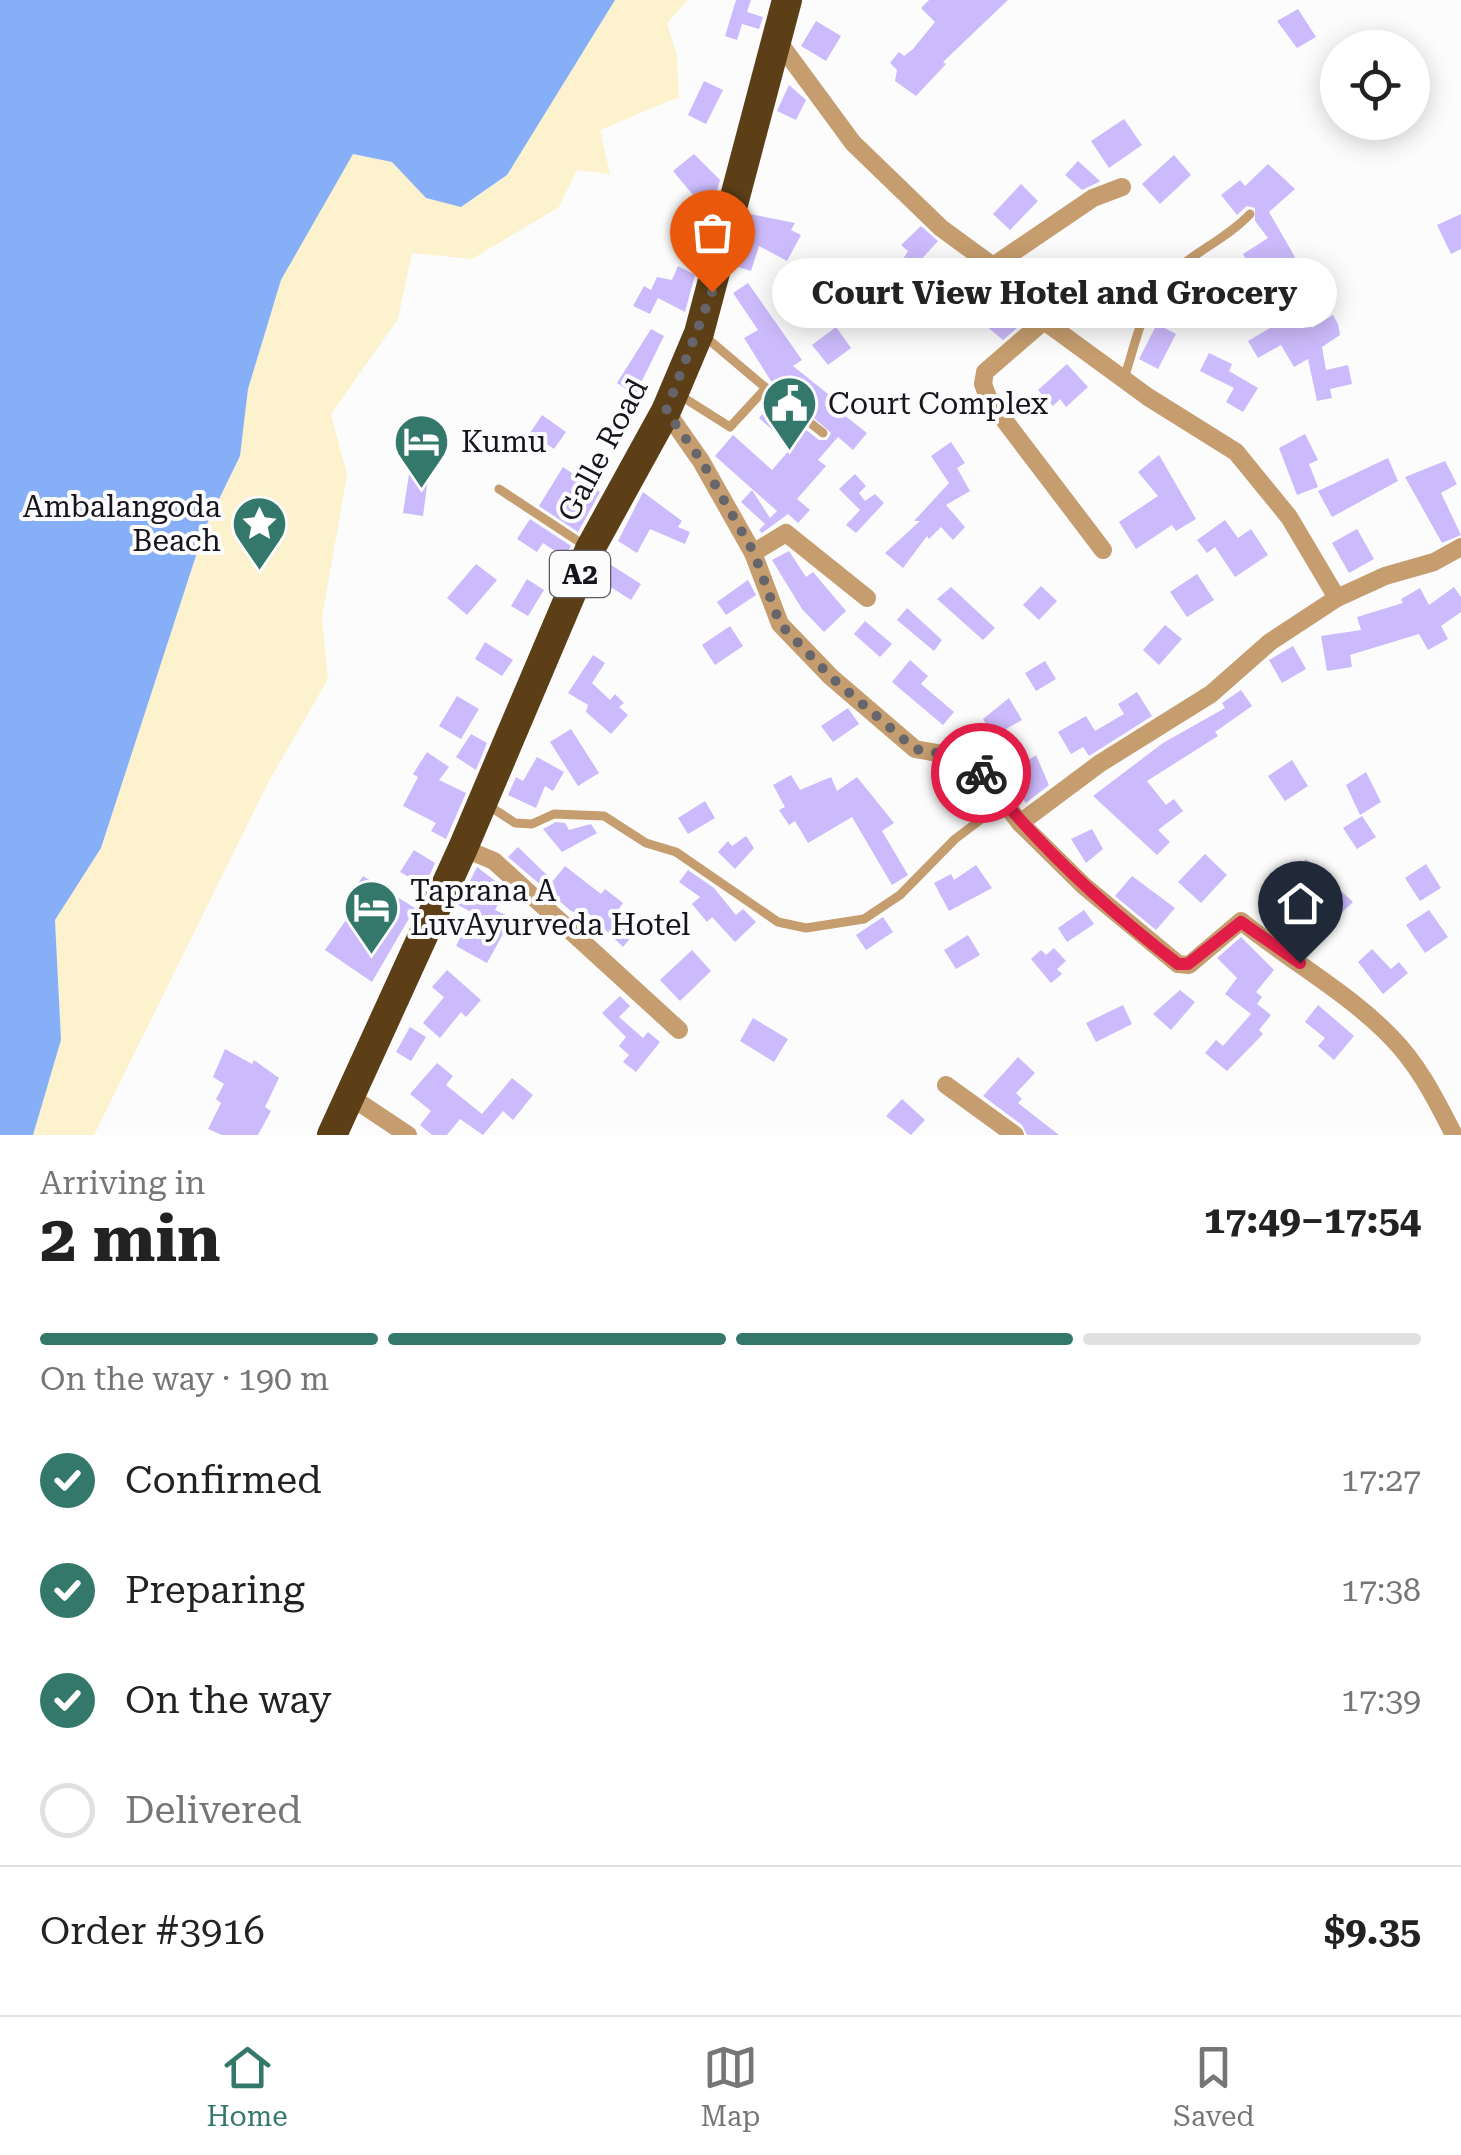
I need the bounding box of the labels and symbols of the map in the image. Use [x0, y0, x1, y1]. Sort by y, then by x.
pin [670, 190, 755, 293]
callout: Court View Hotel and Grocery [772, 257, 1337, 327]
street label: Galle Road [550, 373, 655, 527]
public building icon: Court Complex [759, 374, 819, 453]
place label: Court Complex [828, 386, 1049, 421]
hotel icon: Kumu [392, 412, 452, 491]
place label: Kumu [461, 424, 547, 459]
place label: Ambalangoda Beach [23, 489, 221, 558]
place icon: Ambalangoda Beach [230, 494, 290, 573]
road number: A2 [550, 551, 610, 597]
courier [931, 723, 1031, 823]
pin [1258, 861, 1343, 964]
place label: Taprana A LuvAyurveda Hotel [410, 873, 690, 942]
hotel icon: Taprana A LuvAyurveda Hotel [341, 878, 401, 957]

